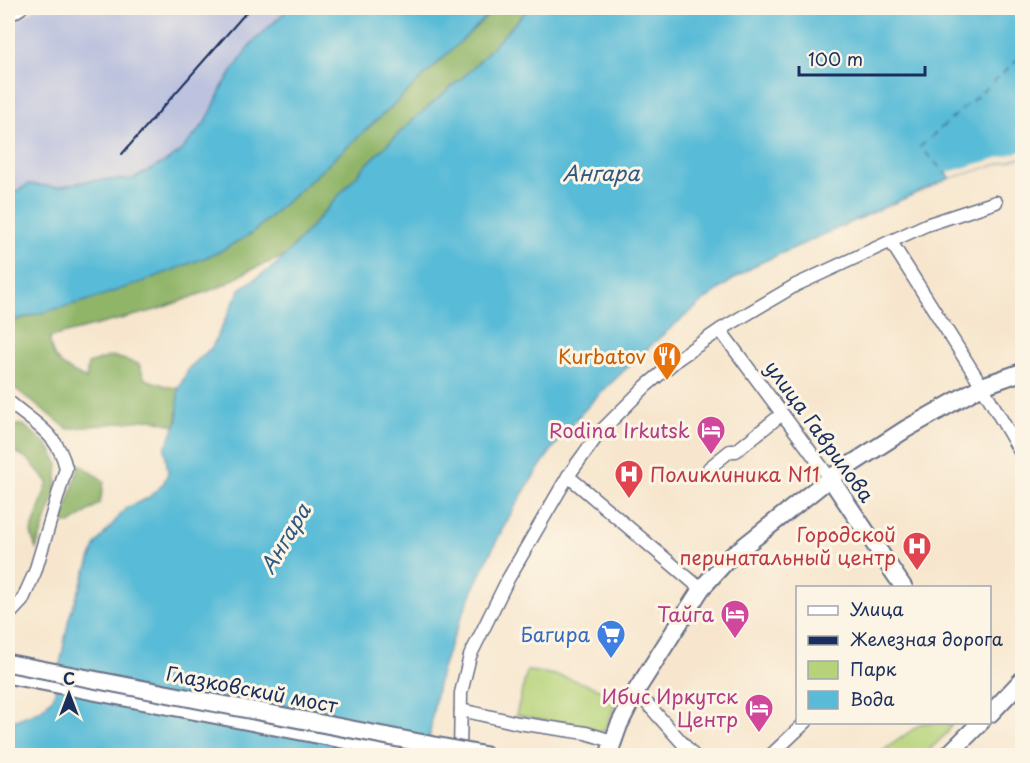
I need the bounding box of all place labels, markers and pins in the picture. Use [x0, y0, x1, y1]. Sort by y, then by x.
restaurant icon: Kurbatov [651, 340, 683, 382]
place label: Kurbatov [558, 341, 646, 371]
hotel icon: Rodina Irkutsk [695, 414, 727, 456]
place label: Rodina Irkutsk [549, 415, 690, 445]
hospital icon: Поликлиника N11 [613, 458, 645, 500]
place label: Поликлиника N11 [650, 459, 820, 489]
place label: Городской перинатальный центр [679, 519, 896, 572]
hospital icon: Городской перинатальный центр [901, 530, 933, 572]
hotel icon: Тайга [719, 598, 751, 640]
place label: Тайга [657, 599, 715, 629]
supermarket icon: Багира [595, 618, 627, 660]
place label: Багира [521, 619, 590, 649]
place label: Ибис Иркутск Центр [602, 681, 738, 734]
hotel icon: Ибис Иркутск Центр [743, 692, 775, 734]

